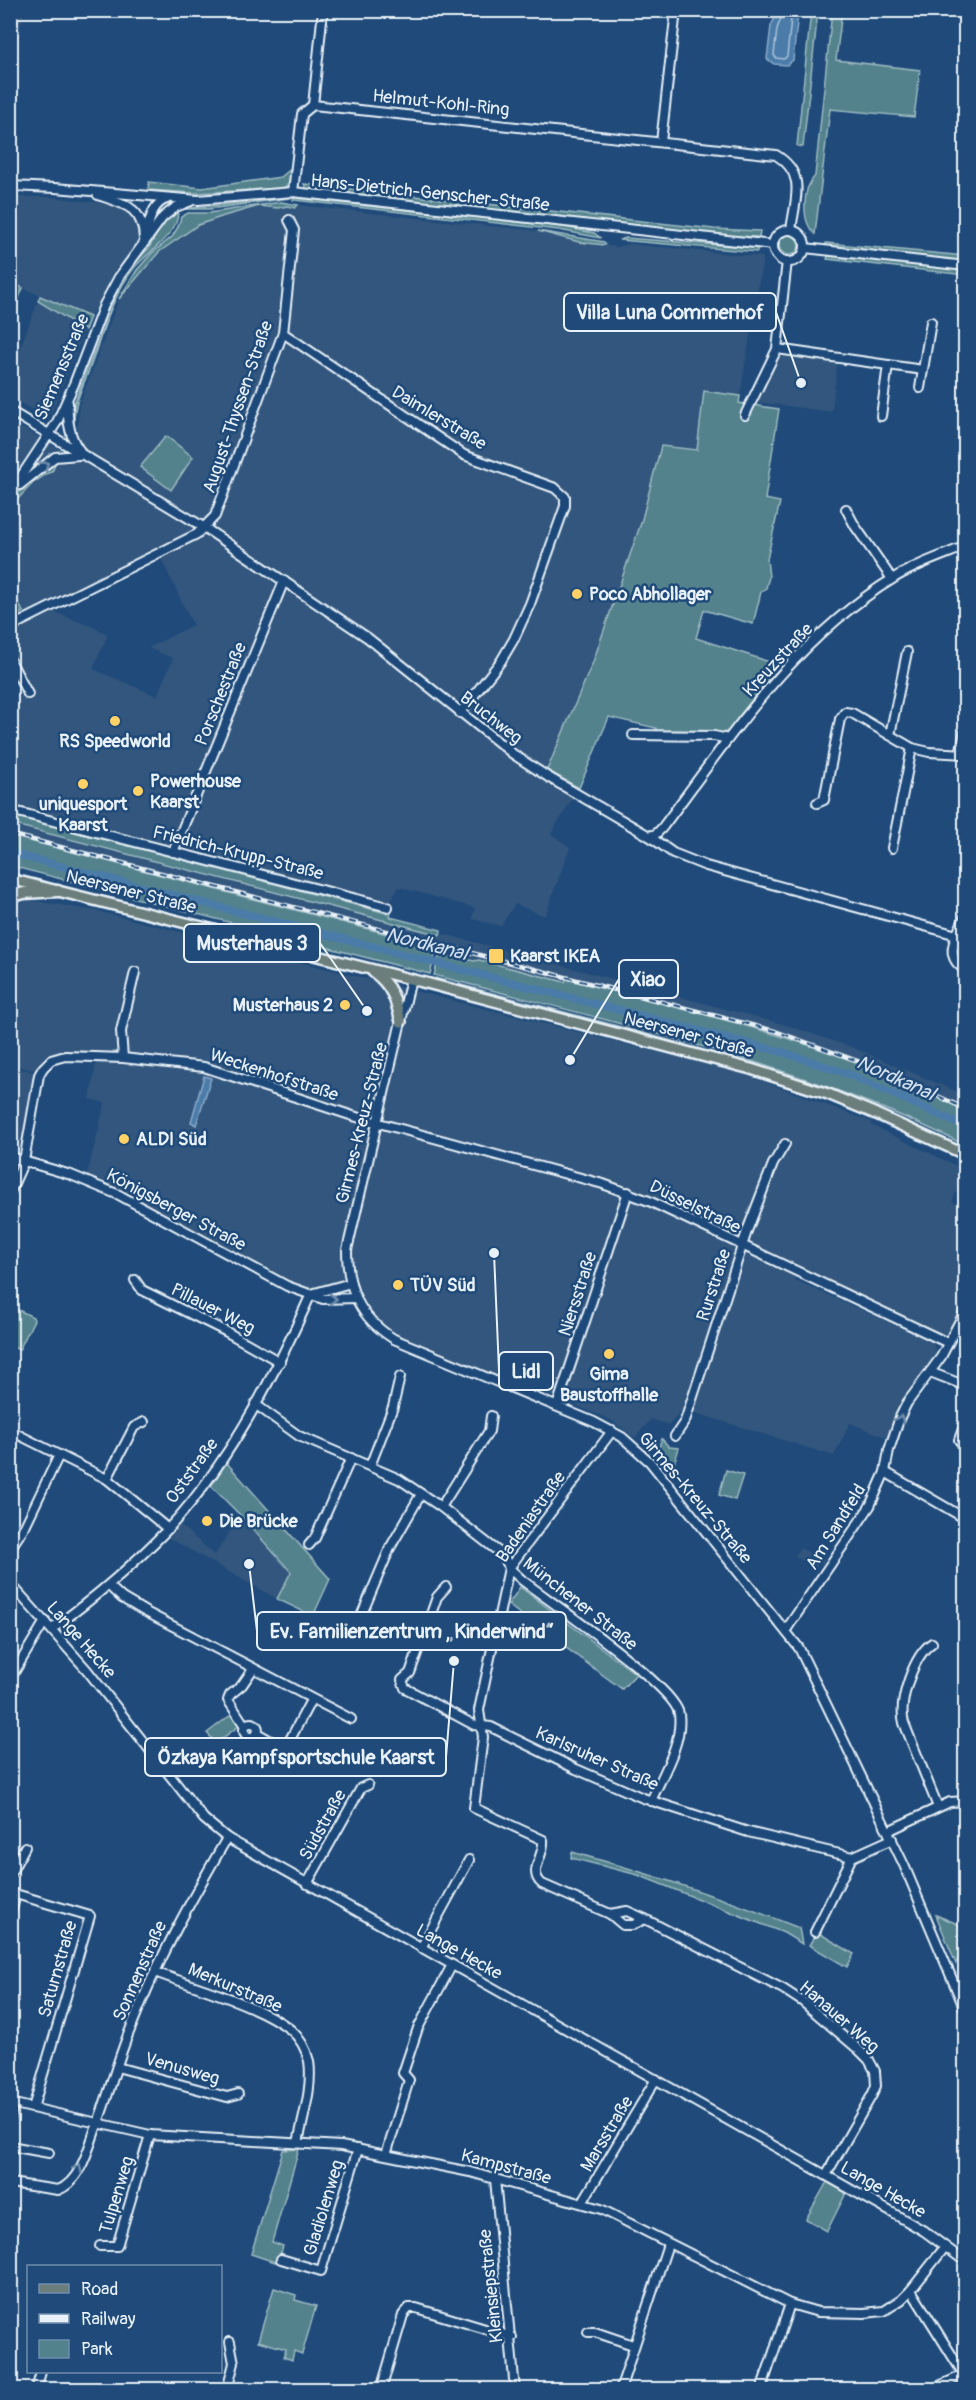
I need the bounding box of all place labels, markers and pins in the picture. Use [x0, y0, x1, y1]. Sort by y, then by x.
callout: Villa Luna Commerhof [564, 293, 776, 331]
place label: Poco Abhollager [589, 583, 712, 606]
marker: Poco Abhollager [570, 587, 584, 601]
marker: RS Speedworld [108, 714, 122, 728]
place label: RS Speedworld [59, 730, 171, 753]
place label: Powerhouse Kaarst [150, 770, 242, 814]
marker: uniquesport Kaarst [76, 777, 90, 791]
marker: Powerhouse Kaarst [131, 784, 145, 798]
place label: uniquesport Kaarst [39, 793, 128, 837]
callout: Musterhaus 3 [184, 924, 320, 962]
place label: Kaarst IKEA [510, 945, 601, 968]
marker: Kaarst IKEA [487, 947, 505, 965]
callout: Xiao [619, 960, 678, 998]
place label: Musterhaus 2 [233, 994, 333, 1017]
marker: Musterhaus 2 [338, 998, 352, 1012]
place label: ALDI Süd [136, 1128, 207, 1151]
marker: ALDI Süd [117, 1132, 131, 1146]
place label: TÜV Süd [409, 1274, 476, 1297]
marker: TÜV Süd [391, 1278, 405, 1292]
marker: Gima Baustoffhalle [602, 1347, 616, 1361]
callout: Lidl [499, 1352, 553, 1390]
place label: Gima Baustoffhalle [560, 1363, 659, 1407]
place label: Die Brücke [219, 1510, 299, 1533]
marker: Die Brücke [200, 1514, 214, 1528]
callout: Ev. Familienzentrum „Kinderwind“ [257, 1612, 566, 1650]
callout: Özkaya Kampfsportschule Kaarst [145, 1738, 446, 1776]

